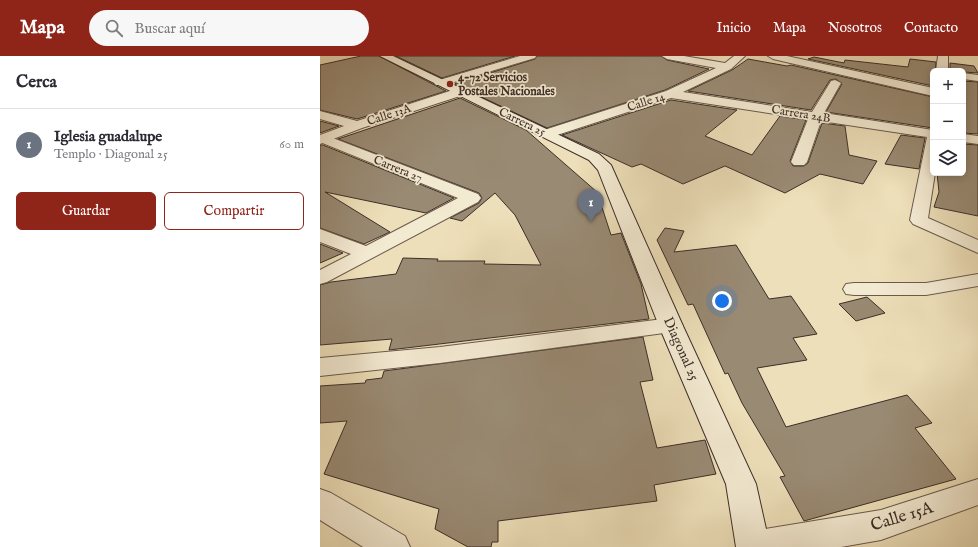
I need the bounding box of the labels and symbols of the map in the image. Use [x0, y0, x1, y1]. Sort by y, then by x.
place label: 4-72 Servicios Postales Nacionales [458, 70, 556, 99]
marker: 4-72 Servicios Postales Nacionales [445, 79, 455, 89]
street label: Calle 14 [625, 89, 667, 115]
street label: Calle 13A [365, 101, 414, 129]
street label: Carrera 24B [770, 102, 832, 126]
street label: Carrera 25 [496, 104, 548, 140]
street label: Carrera 27 [371, 152, 425, 186]
pin: 1 [578, 189, 604, 222]
your location [712, 291, 732, 311]
street label: Diagonal 25 [659, 314, 703, 384]
street label: Calle 15A [868, 497, 936, 536]

